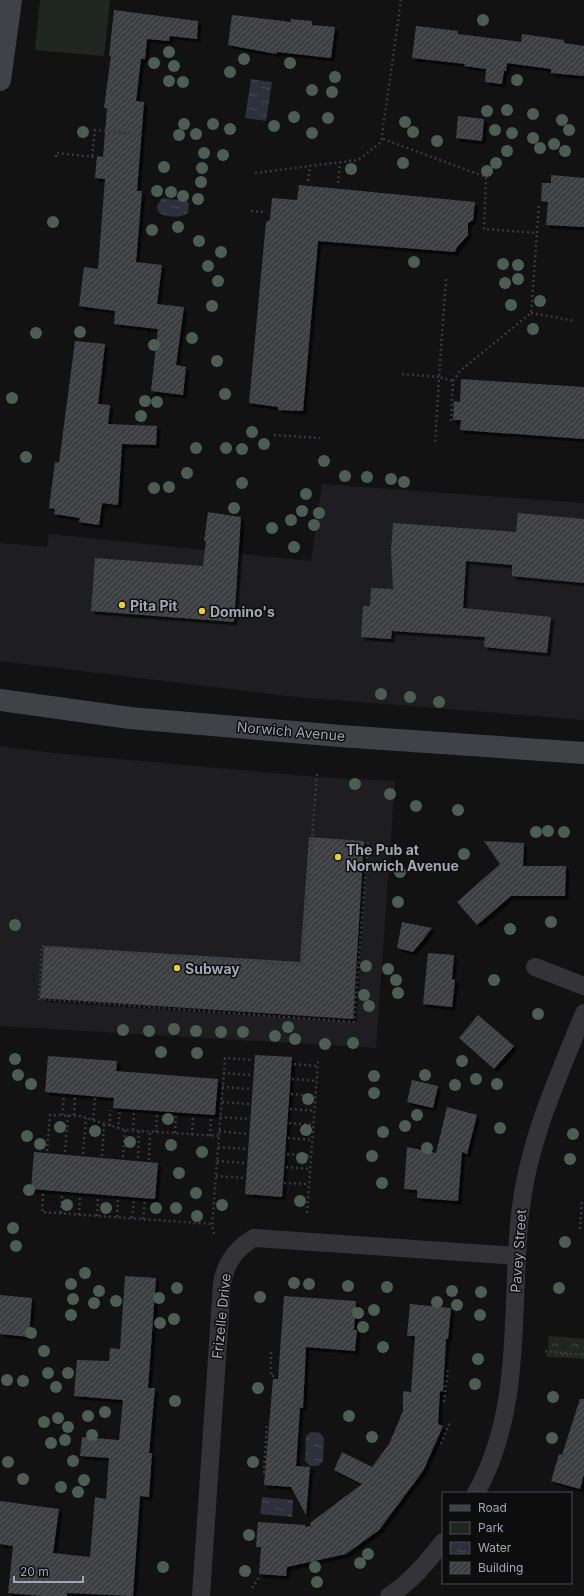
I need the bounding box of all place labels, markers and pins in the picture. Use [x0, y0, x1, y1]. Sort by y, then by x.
place label: Pita Pit [130, 597, 178, 614]
marker: Pita Pit [117, 600, 127, 610]
place label: Domino's [210, 603, 275, 620]
marker: Domino's [197, 606, 207, 616]
place label: The Pub at Norwich Avenue [346, 841, 459, 874]
marker: The Pub at Norwich Avenue [333, 852, 343, 862]
place label: Subway [185, 960, 240, 977]
marker: Subway [172, 963, 182, 973]

